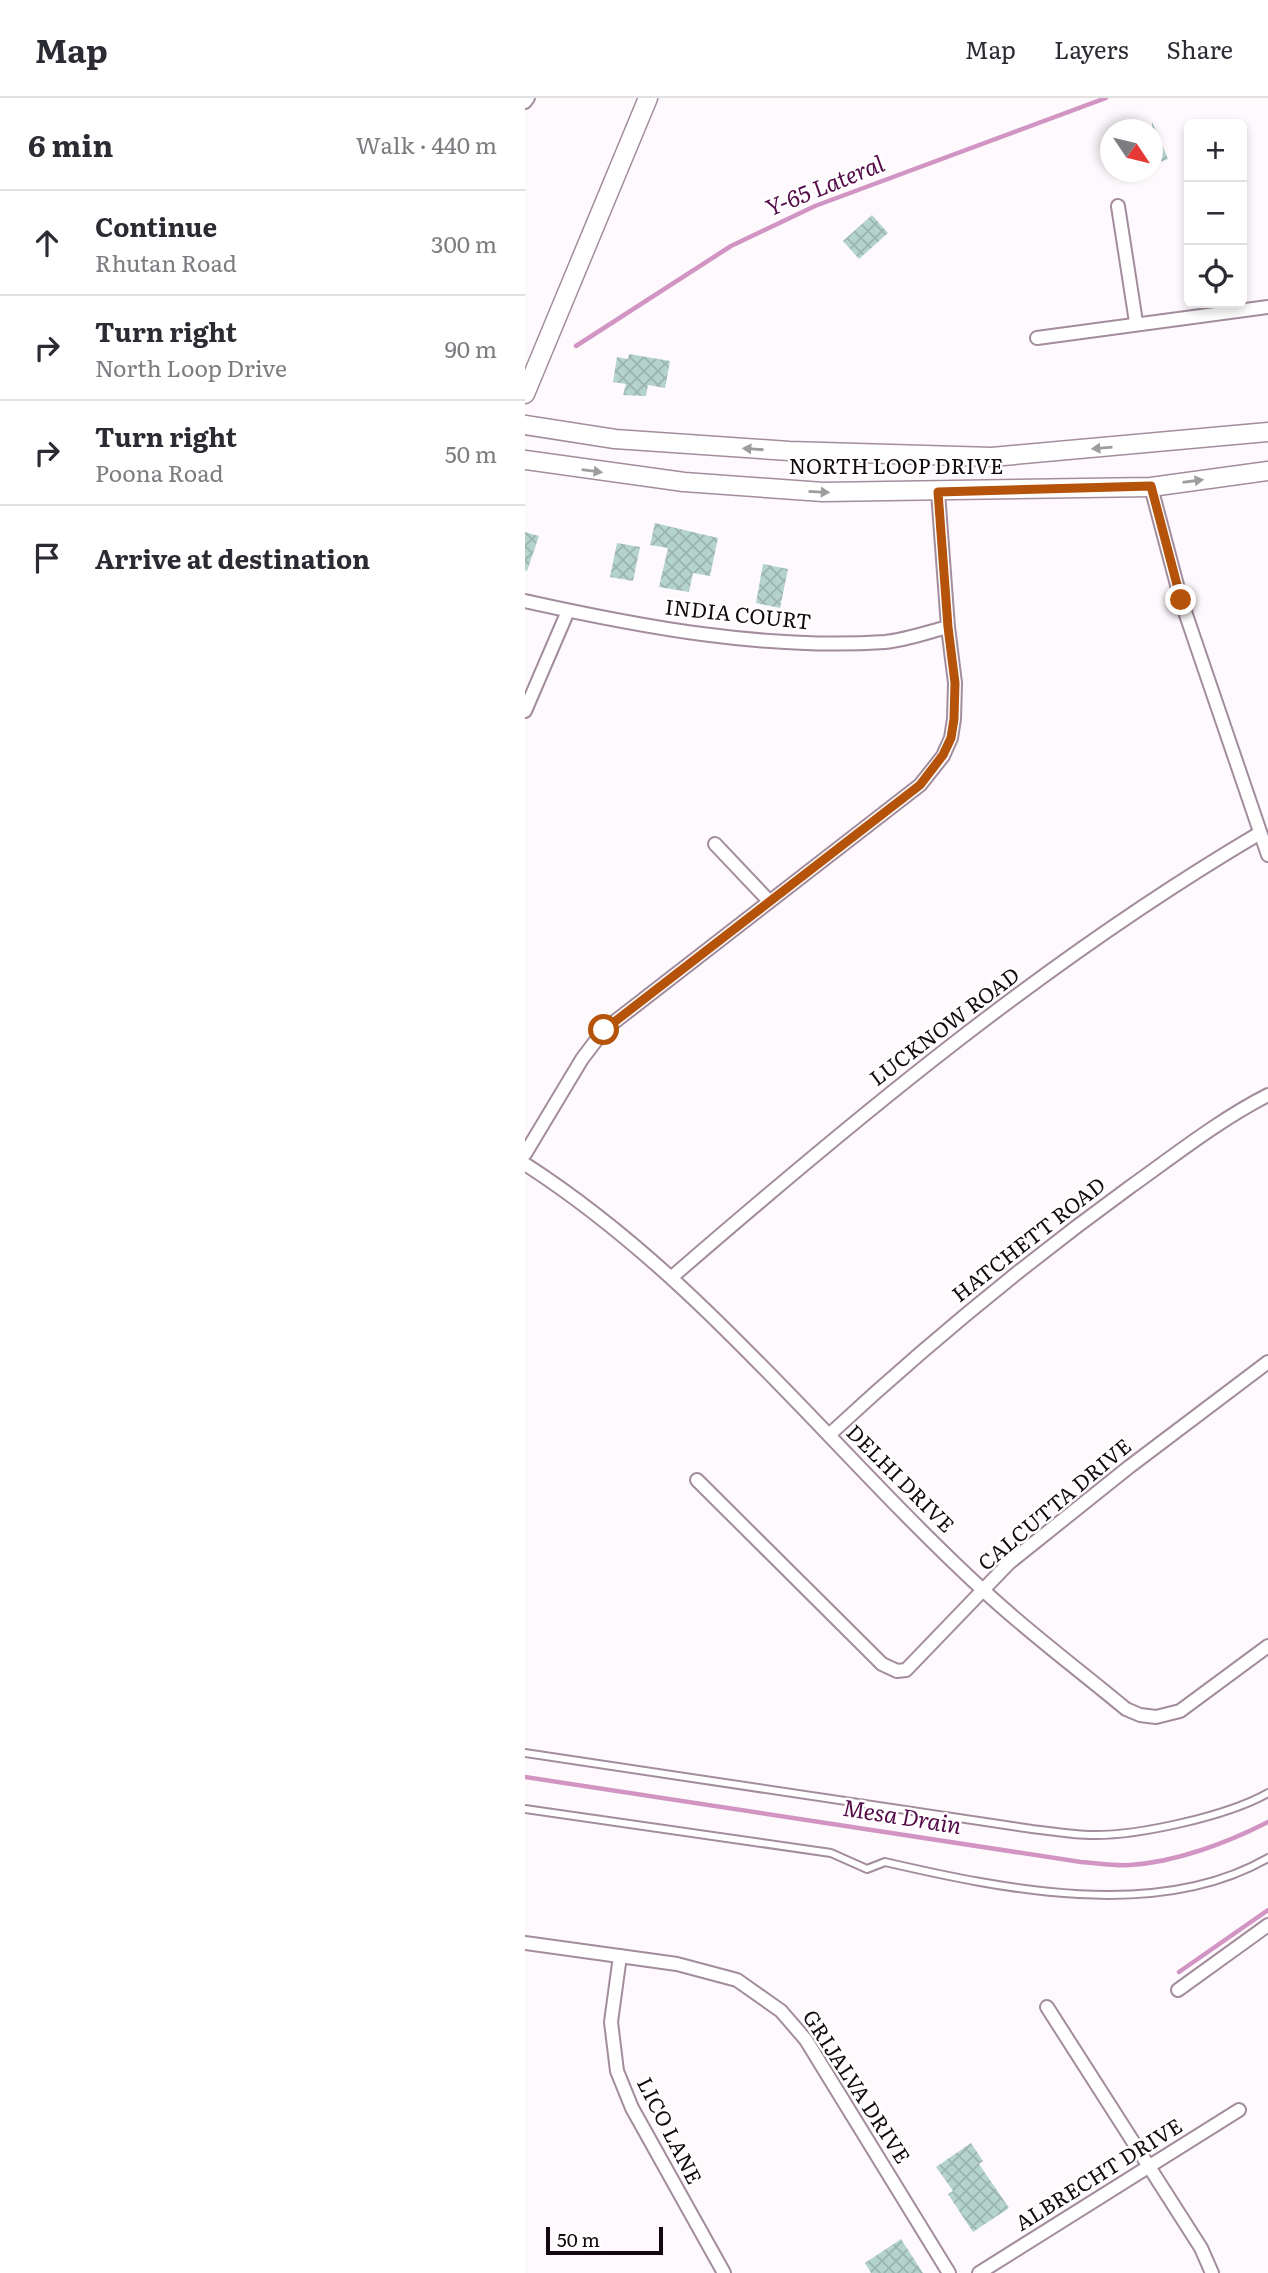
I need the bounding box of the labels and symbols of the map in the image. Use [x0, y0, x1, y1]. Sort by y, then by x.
north arrow [1100, 119, 1163, 182]
water label: Y-65 Lateral [760, 145, 889, 223]
one-way arrow [742, 443, 764, 454]
one-way arrow [1091, 443, 1113, 454]
street label: NORTH LOOP DRIVE [789, 449, 1003, 480]
one-way arrow [581, 466, 603, 477]
one-way arrow [1182, 475, 1204, 486]
one-way arrow [808, 486, 830, 497]
route end [1165, 584, 1196, 615]
street label: INDIA COURT [664, 589, 813, 636]
street label: LUCKNOW ROAD [862, 958, 1025, 1092]
route start [588, 1014, 619, 1045]
street label: HATCHETT ROAD [944, 1168, 1111, 1308]
street label: DELHI DRIVE [841, 1416, 963, 1538]
street label: CALCUTTA DRIVE [970, 1430, 1137, 1577]
water label: Mesa Drain [841, 1789, 964, 1841]
street label: GRIJALVA DRIVE [797, 2003, 920, 2169]
street label: LICO LANE [631, 2071, 711, 2189]
street label: ALBRECHT DRIVE [1008, 2109, 1187, 2237]
scale bar [546, 2224, 663, 2256]

